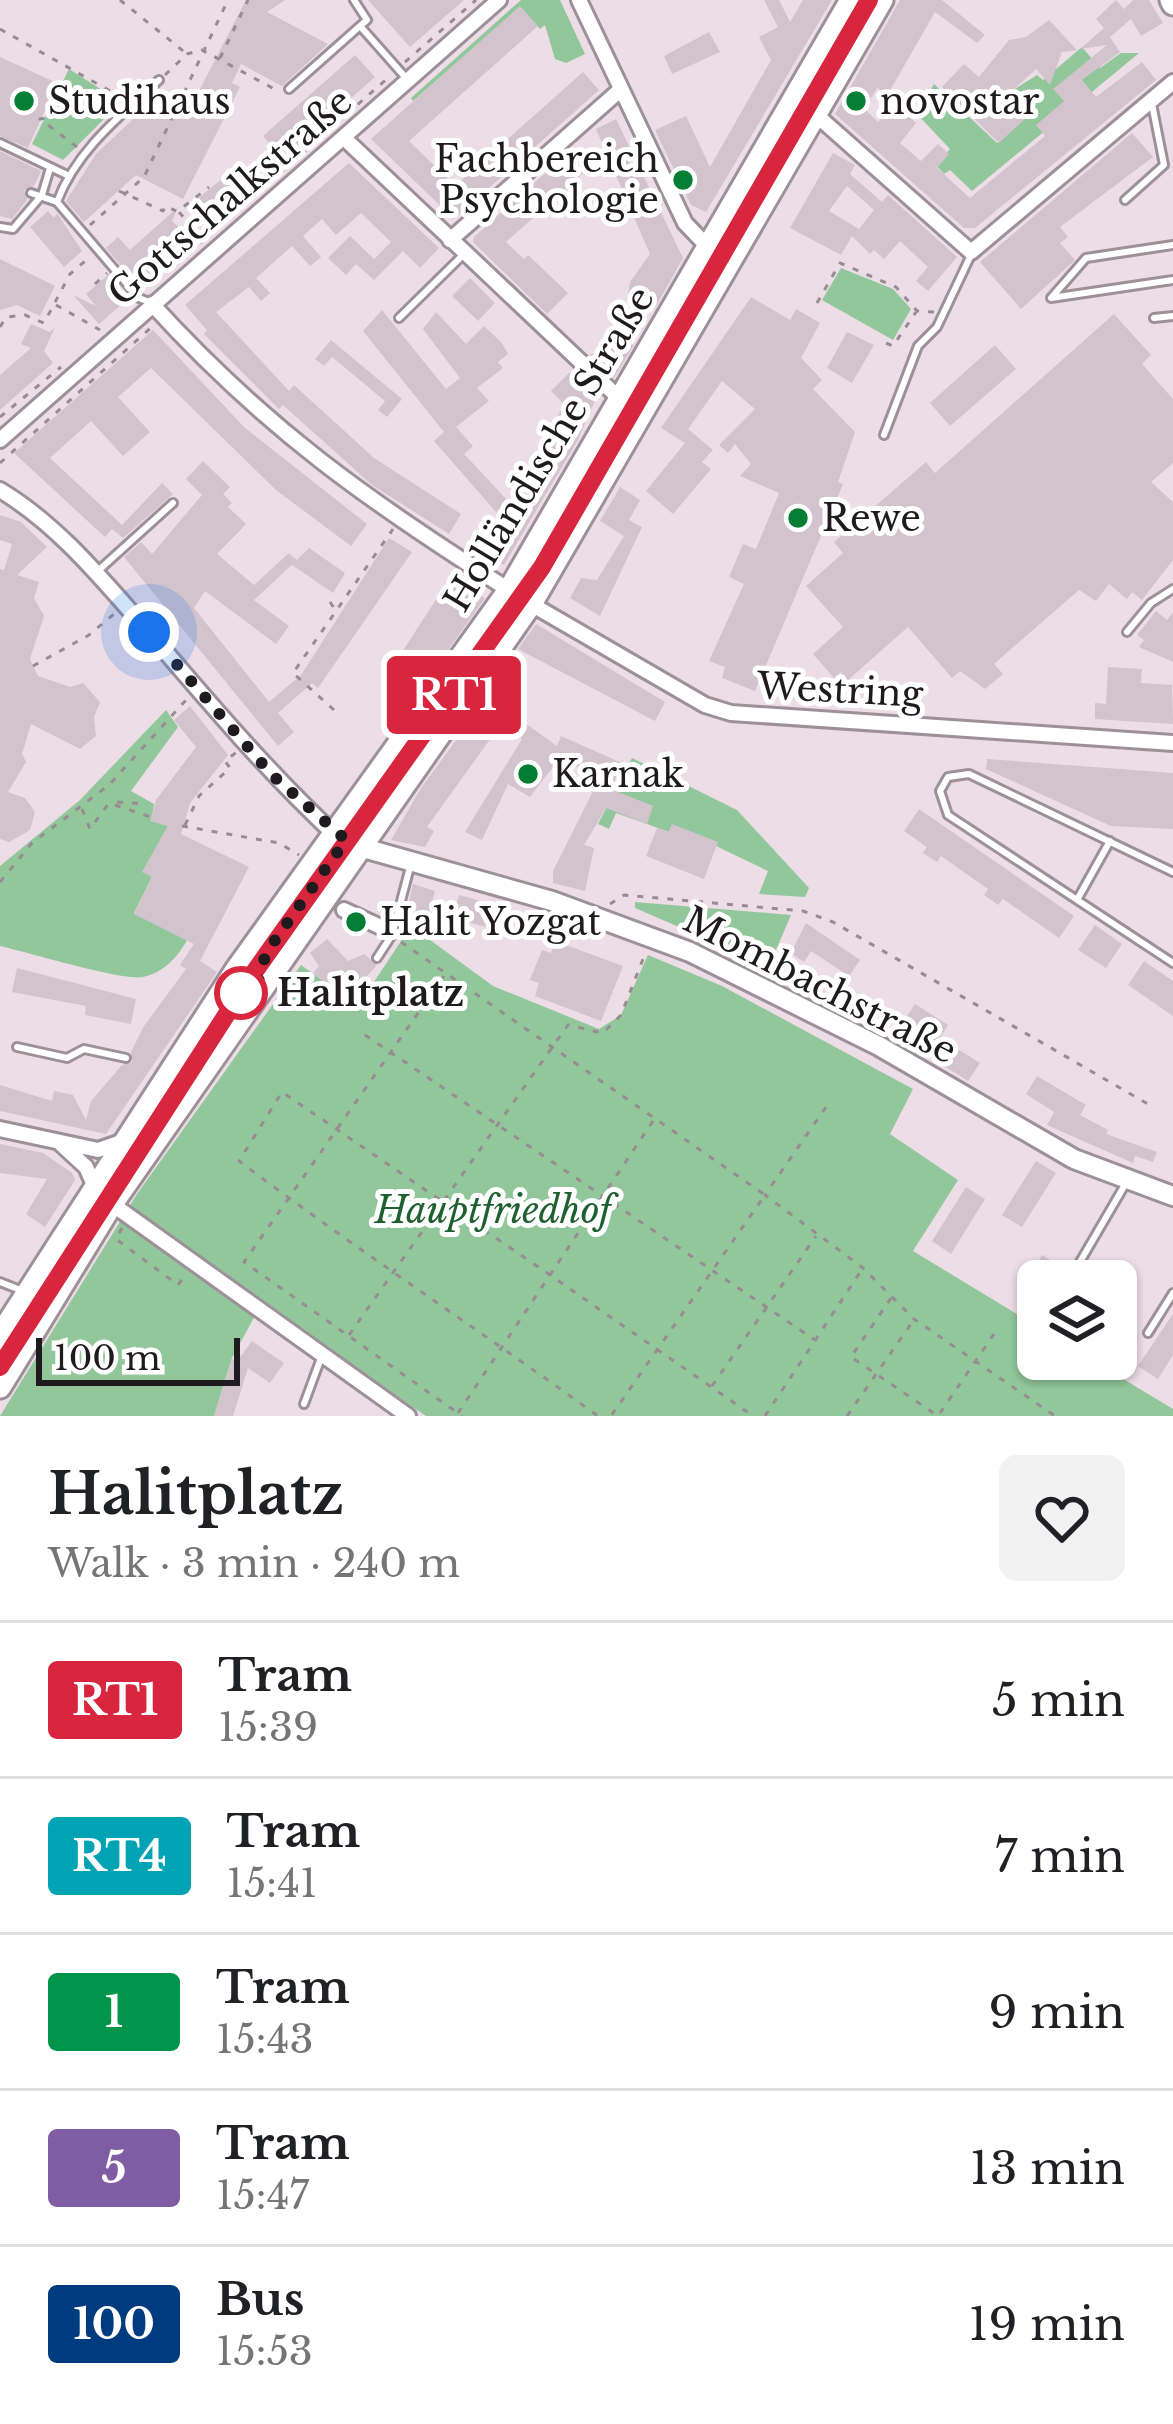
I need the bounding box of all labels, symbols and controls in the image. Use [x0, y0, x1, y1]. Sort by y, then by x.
place label: Studihaus [48, 79, 231, 124]
street label: Gottschalkstraße [99, 79, 361, 315]
place label: novostar [880, 79, 1039, 124]
marker: Studihaus [11, 88, 37, 114]
marker: novostar [843, 88, 869, 114]
place label: Fachbereich Psychologie [434, 137, 659, 223]
marker: Fachbereich Psychologie [670, 167, 696, 193]
street label: Holländische Straße [434, 278, 664, 620]
place label: Rewe [822, 496, 921, 541]
marker: Rewe [785, 505, 811, 531]
your location [119, 602, 179, 662]
line badge: RT1 [385, 656, 523, 734]
street label: Westring [755, 663, 924, 717]
text: RT1 [411, 669, 497, 721]
place label: Karnak [552, 752, 684, 797]
marker: Karnak [515, 761, 541, 787]
street label: Mombachstraße [676, 897, 964, 1073]
place label: Halit Yozgat [380, 900, 601, 945]
marker: Halit Yozgat [343, 909, 369, 935]
marker: Halitplatz [216, 968, 266, 1018]
place label: Halitplatz [277, 971, 464, 1016]
park label: Hauptfriedhof [373, 1188, 619, 1233]
map controls [1017, 1260, 1137, 1380]
button: layers [1017, 1260, 1137, 1380]
scale bar [36, 1332, 240, 1385]
text: 100 m [54, 1338, 161, 1379]
button: heart [999, 1455, 1125, 1581]
text: Halitplatz [48, 1459, 344, 1529]
text: Walk · 3 min · 240 m [48, 1539, 460, 1588]
text: Tram [218, 1647, 352, 1703]
text: 5 min [992, 1672, 1125, 1728]
text: RT1 [72, 1674, 158, 1726]
text: 15:39 [218, 1703, 318, 1752]
text: Tram [227, 1803, 360, 1859]
text: 7 min [995, 1828, 1125, 1884]
text: RT4 [72, 1830, 167, 1882]
text: 15:41 [227, 1859, 317, 1908]
text: Tram [216, 1959, 350, 2015]
text: 9 min [989, 1984, 1125, 2040]
text: 1 [105, 1986, 123, 2038]
text: 15:43 [216, 2015, 314, 2064]
text: Tram [216, 2115, 350, 2171]
text: 13 min [970, 2140, 1125, 2196]
text: 5 [102, 2142, 127, 2194]
text: 15:47 [216, 2171, 309, 2220]
text: Bus [216, 2271, 304, 2327]
text: 19 min [968, 2296, 1125, 2352]
text: 100 [73, 2298, 155, 2350]
text: 15:53 [216, 2327, 313, 2376]

